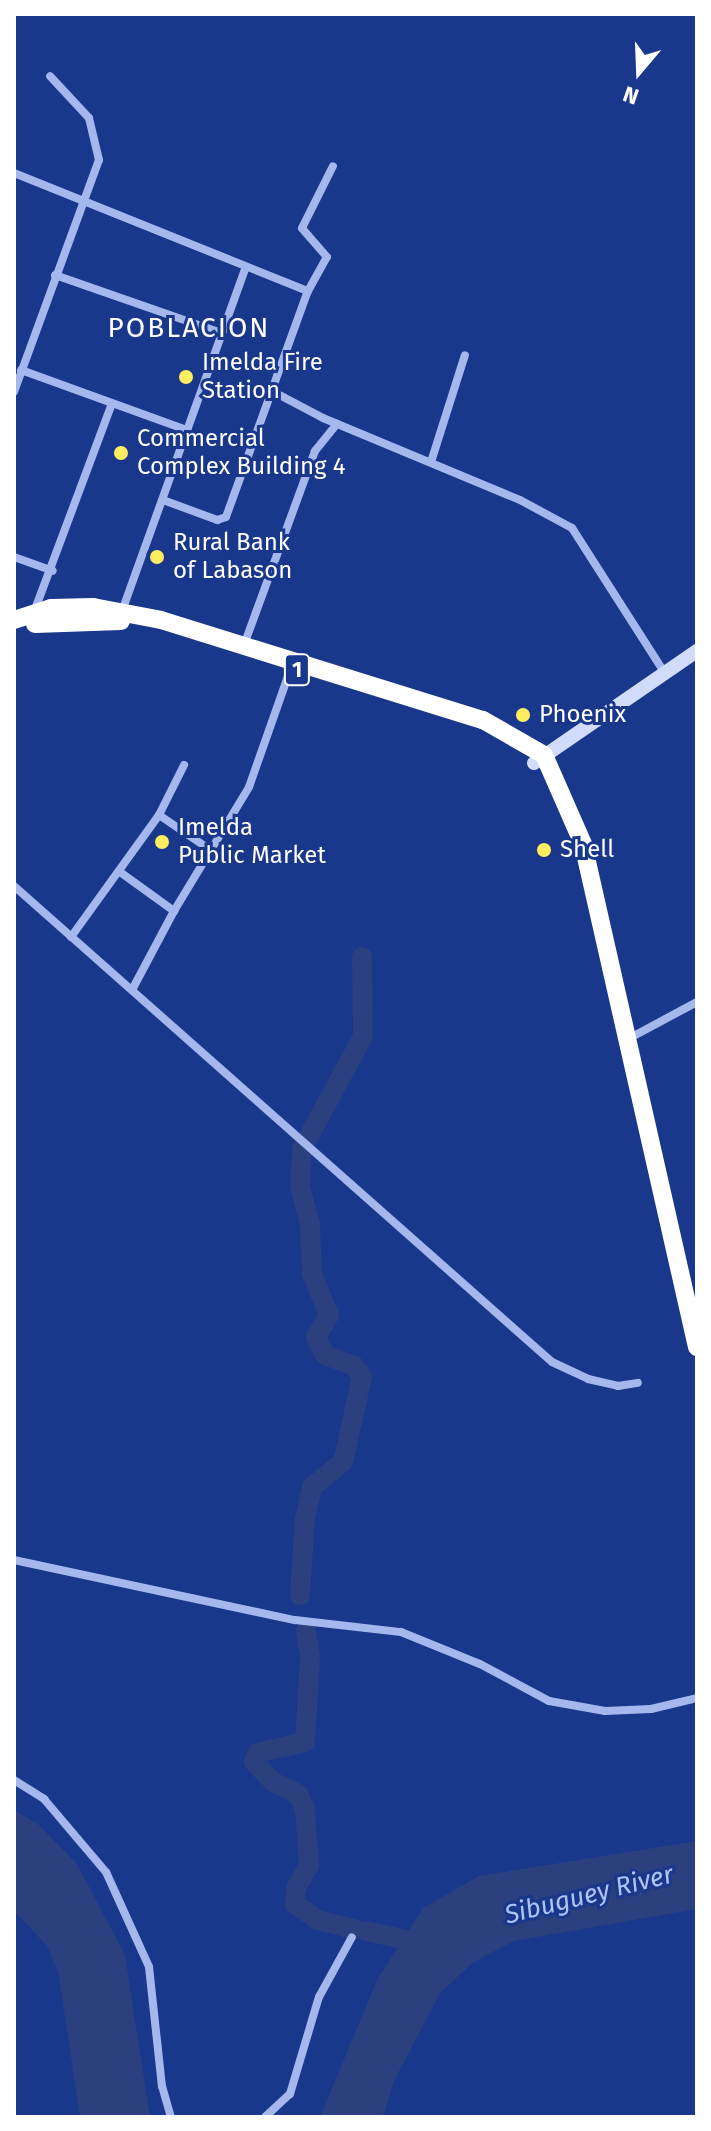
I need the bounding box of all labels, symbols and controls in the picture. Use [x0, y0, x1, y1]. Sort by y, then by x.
north arrow [599, 32, 679, 112]
text: N [620, 80, 642, 110]
district label: POBLACION [108, 311, 270, 345]
place label: Imelda Fire Station [202, 349, 323, 405]
marker: Imelda Fire Station [177, 368, 195, 386]
place label: Commercial Complex Building 4 [137, 425, 346, 481]
marker: Commercial Complex Building 4 [112, 444, 130, 462]
place label: Rural Bank of Labason [173, 529, 292, 585]
marker: Rural Bank of Labason [148, 548, 166, 566]
road number: 1 [283, 652, 311, 688]
place label: Phoenix [539, 701, 626, 729]
marker: Phoenix [514, 706, 532, 724]
place label: Imelda Public Market [178, 814, 326, 870]
marker: Imelda Public Market [153, 833, 171, 851]
place label: Shell [560, 836, 614, 864]
marker: Shell [535, 841, 553, 859]
water label: Sibuguey River [501, 1859, 677, 1931]

